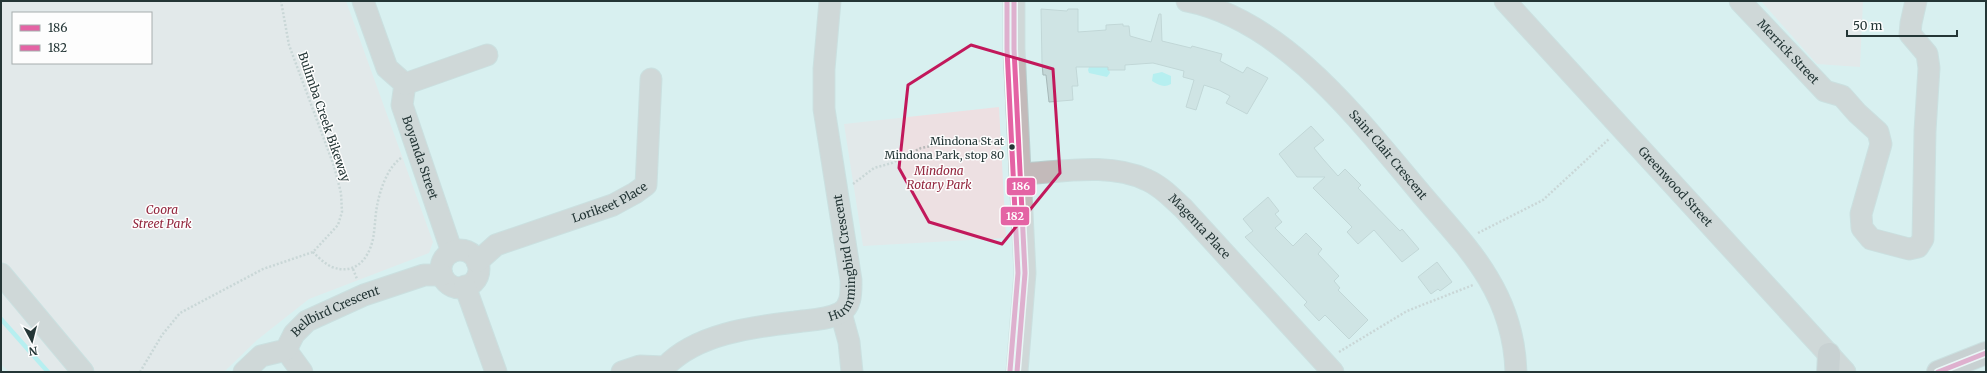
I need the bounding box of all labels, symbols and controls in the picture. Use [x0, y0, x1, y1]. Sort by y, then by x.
legend [12, 12, 152, 64]
scale bar [1847, 12, 1957, 38]
street label: Merrick Street [1754, 16, 1823, 87]
text: 50 m [1853, 18, 1882, 33]
text: 186 [48, 20, 67, 35]
text: 182 [48, 40, 67, 55]
street label: Bulimba Creek Bikeway [295, 50, 354, 184]
street label: Saint Clair Crescent [1346, 107, 1431, 203]
street label: Boyanda Street [399, 114, 442, 202]
place label: Mindona St at Mindona Park, stop 80 [885, 134, 1005, 162]
marker: Mindona St at Mindona Park, stop 80 [1007, 142, 1017, 152]
street label: Greenwood Street [1635, 143, 1716, 230]
park label: Mindona Rotary Park [906, 163, 972, 192]
line badge: 186 [1006, 177, 1036, 196]
street label: Lorikeet Place [570, 179, 650, 225]
text: 186 [1012, 179, 1030, 193]
street label: Magenta Place [1166, 190, 1234, 262]
street label: Hummingbird Crescent [826, 193, 858, 324]
park label: Coora Street Park [132, 202, 192, 231]
line badge: 182 [1000, 206, 1030, 226]
text: 182 [1006, 209, 1024, 223]
street label: Bellbird Crescent [288, 282, 382, 340]
north arrow [12, 321, 52, 361]
text: N [28, 343, 38, 358]

